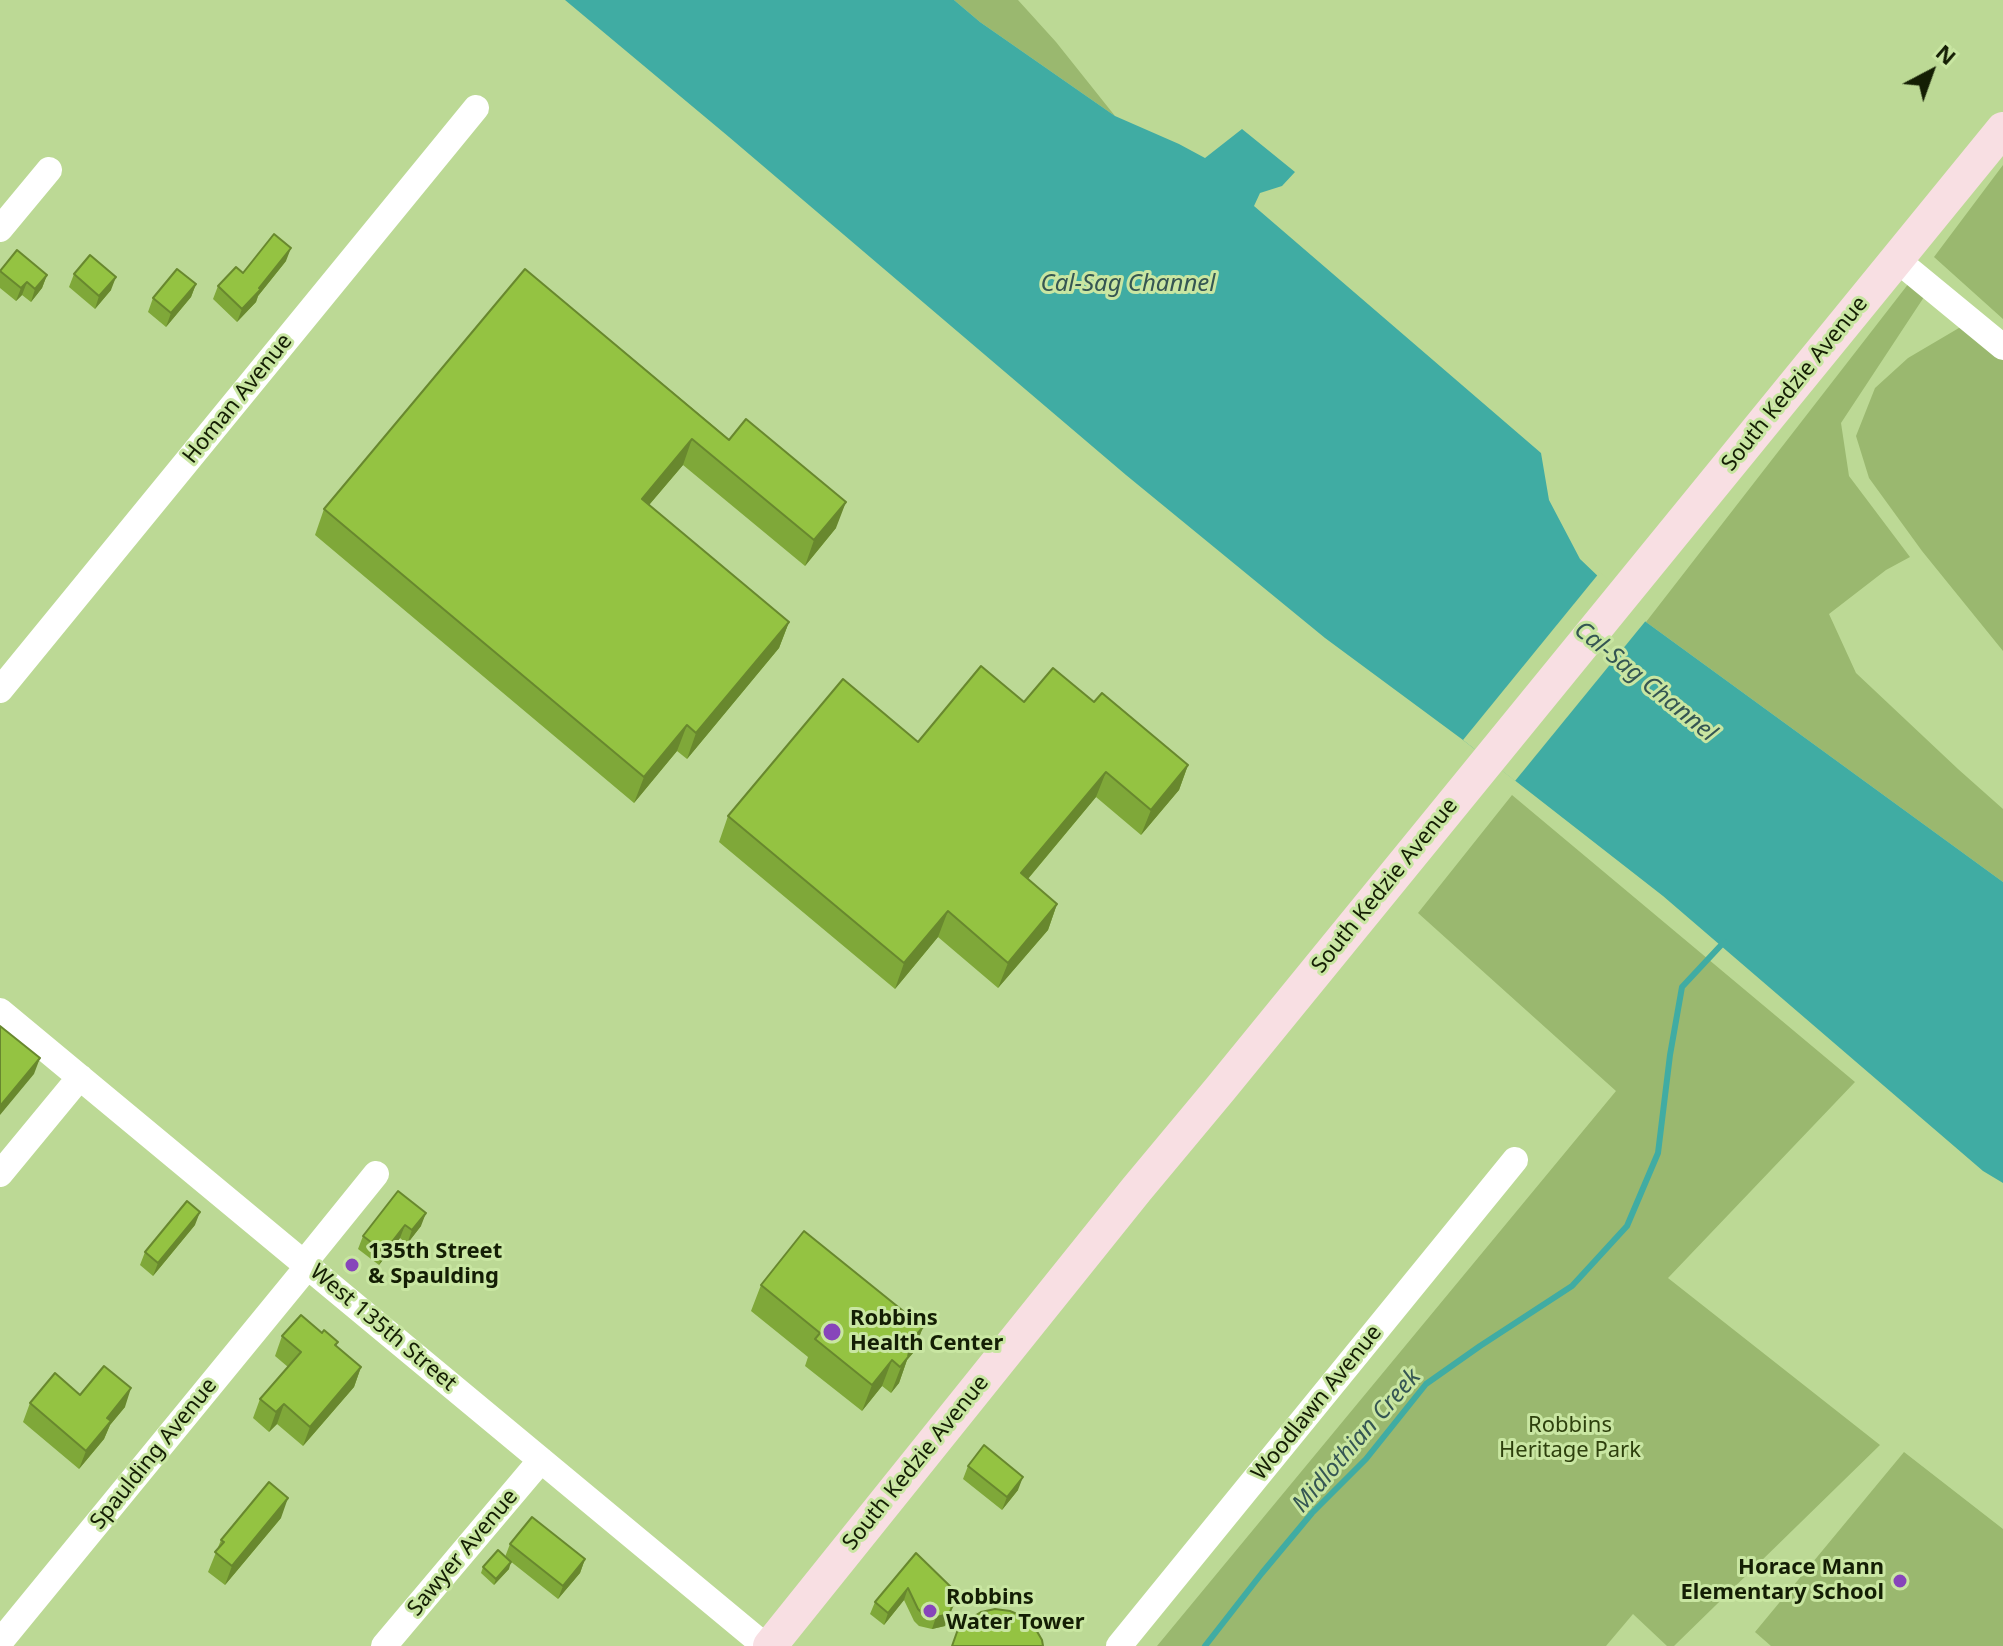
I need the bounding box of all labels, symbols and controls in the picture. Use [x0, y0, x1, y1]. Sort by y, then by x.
north arrow [1891, 32, 1971, 112]
text: N [1930, 37, 1963, 71]
water label: Cal-Sag Channel [1041, 270, 1215, 298]
street label: South Kedzie Avenue [1716, 291, 1874, 477]
street label: Homan Avenue [178, 329, 298, 469]
water label: Cal-Sag Channel [1568, 616, 1722, 748]
street label: South Kedzie Avenue [1306, 793, 1464, 979]
place label: 135th Street & Spaulding [368, 1239, 502, 1290]
marker: 135th Street & Spaulding [343, 1256, 361, 1274]
street label: West 135th Street [304, 1259, 462, 1397]
place label: Robbins Health Center [850, 1306, 1003, 1358]
street label: Woodlawn Avenue [1246, 1320, 1388, 1486]
marker: Robbins Health Center [821, 1321, 843, 1343]
water label: Midlothian Creek [1287, 1363, 1427, 1519]
street label: South Kedzie Avenue [837, 1370, 995, 1556]
street label: Spaulding Avenue [85, 1373, 223, 1535]
park label: Robbins Heritage Park [1499, 1413, 1641, 1464]
street label: Sawyer Avenue [402, 1484, 524, 1622]
place label: Horace Mann Elementary School [1680, 1555, 1884, 1606]
marker: Horace Mann Elementary School [1891, 1572, 1909, 1590]
place label: Robbins Water Tower [946, 1585, 1085, 1636]
marker: Robbins Water Tower [921, 1602, 939, 1620]

